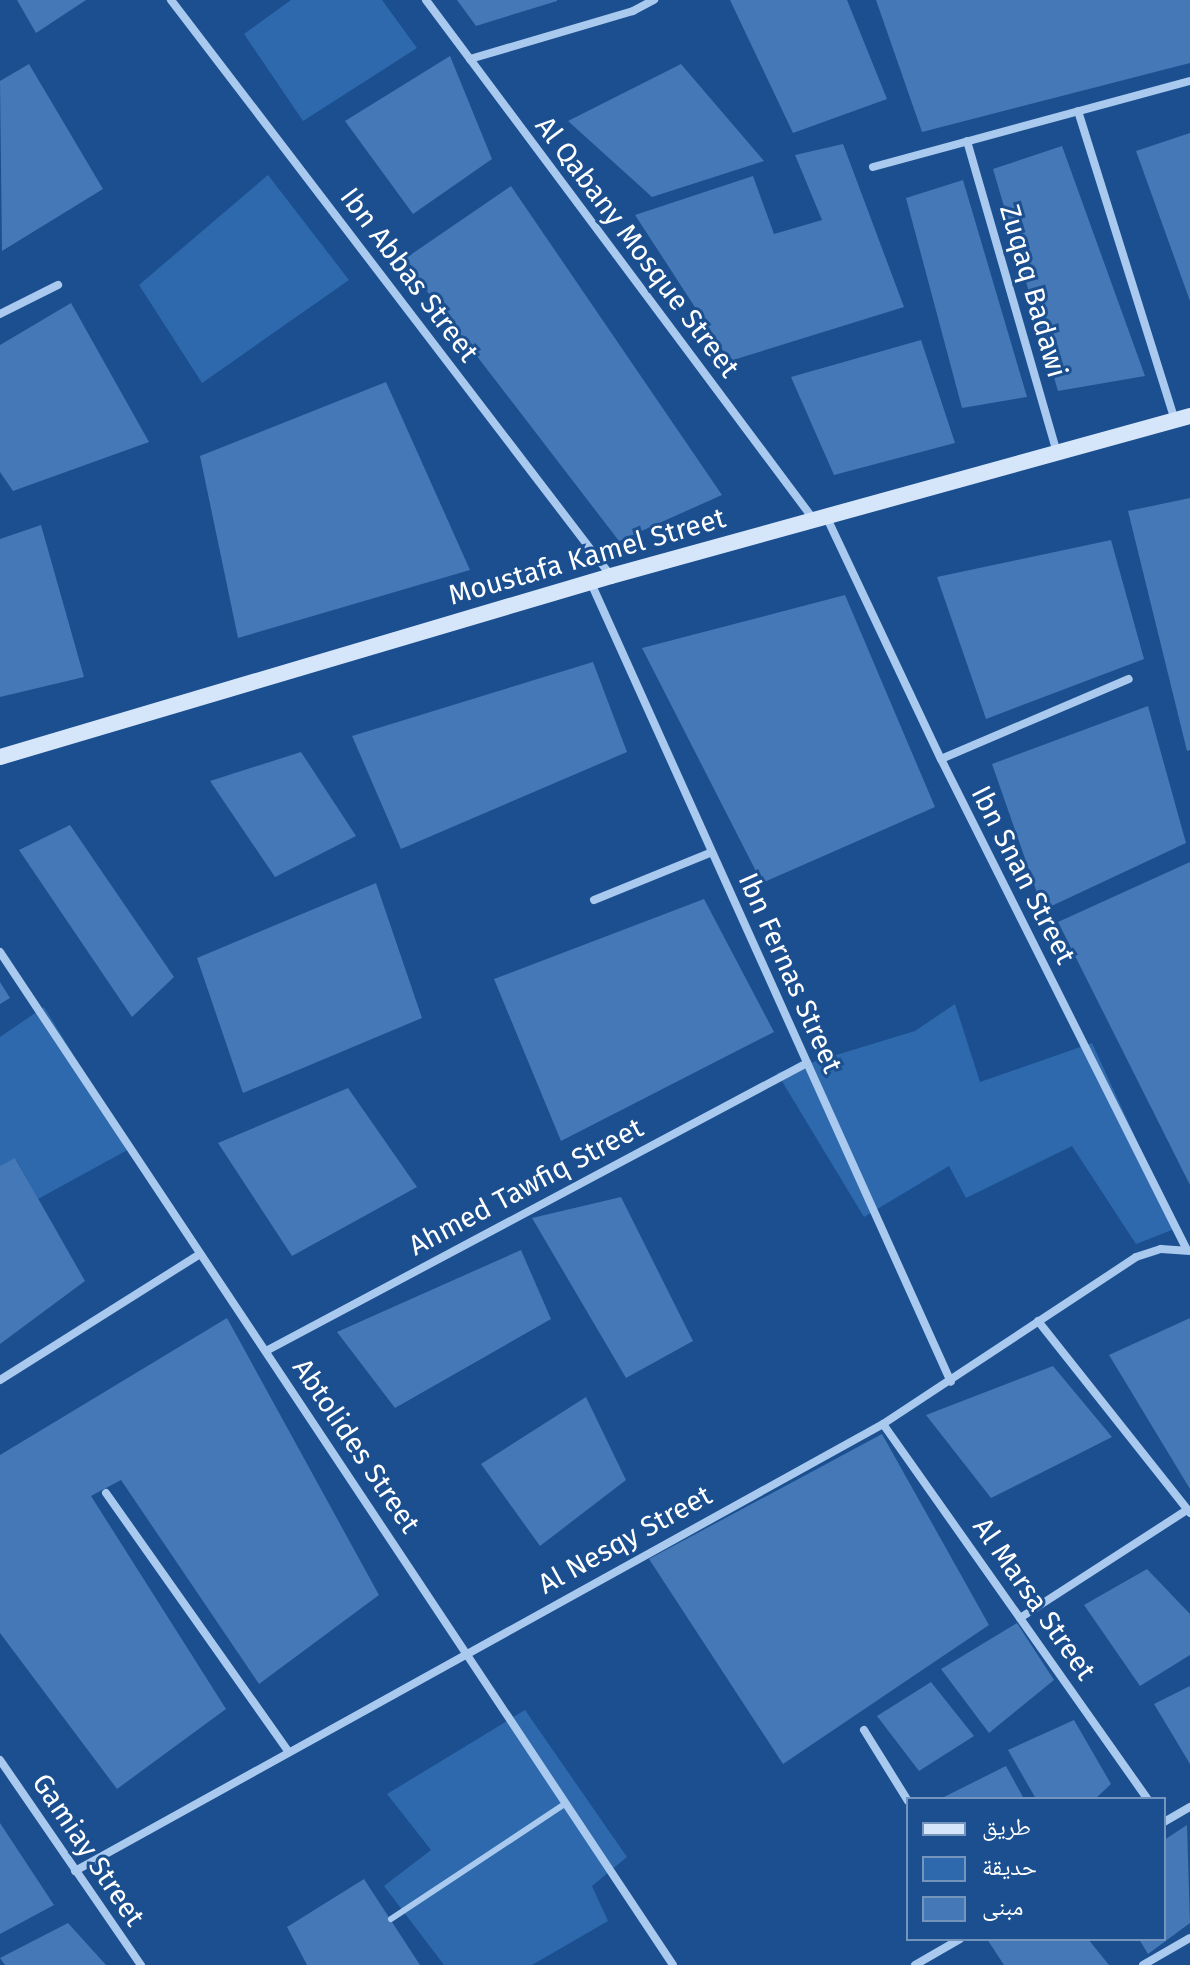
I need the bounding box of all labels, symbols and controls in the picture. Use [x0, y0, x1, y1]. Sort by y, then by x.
street label: Al Qabany Mosque Street [528, 110, 746, 384]
street label: Ibn Abbas Street [333, 181, 485, 369]
street label: Zuqaq Badawi [992, 201, 1074, 381]
street label: Moustafa Kamel Street [445, 501, 729, 613]
street label: Ibn Snan Street [964, 780, 1082, 970]
street label: Ibn Fernas Street [731, 868, 849, 1078]
street label: Ahmed Tawfiq Street [403, 1111, 649, 1263]
street label: Abtolides Street [285, 1352, 427, 1540]
street label: Al Nesqy Street [532, 1479, 718, 1601]
street label: Al Marsa Street [966, 1511, 1102, 1687]
street label: Gamiay Street [25, 1767, 151, 1933]
legend [906, 1797, 1166, 1941]
text: طريق [982, 1813, 1031, 1841]
text: حديقة [982, 1853, 1037, 1881]
text: مبنى [982, 1893, 1023, 1921]

